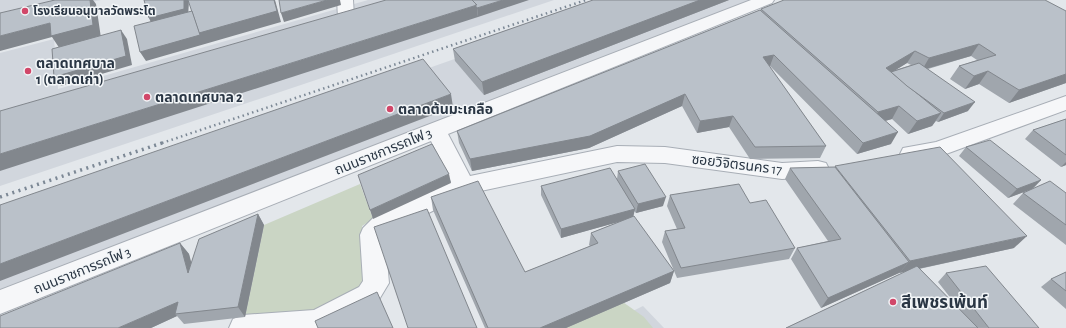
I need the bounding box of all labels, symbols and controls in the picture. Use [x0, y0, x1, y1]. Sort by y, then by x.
place label: โรงเรียนอนุบาลวัดพระโต [33, 5, 156, 18]
marker: โรงเรียนอนุบาลวัดพระโต [20, 6, 30, 16]
place label: ตลาดเทศบาล 1 (ตลาดเก่า) [36, 57, 115, 87]
marker: ตลาดเทศบาล 1 (ตลาดเก่า) [23, 66, 33, 76]
place label: ตลาดเทศบาล 2 [155, 91, 243, 105]
marker: ตลาดเทศบาล 2 [142, 92, 152, 102]
place label: ตลาดต้นมะเกลือ [398, 102, 493, 117]
marker: ตลาดต้นมะเกลือ [385, 104, 395, 114]
street label: ถนนราชการรถไฟ 3 [332, 125, 434, 178]
street label: ซอยวิจิตรนคร 17 [691, 152, 783, 178]
street label: ถนนราชการรถไฟ 3 [31, 244, 133, 297]
place label: สีเพชรเพ้นท์ [901, 293, 988, 311]
marker: สีเพชรเพ้นท์ [888, 297, 898, 307]

